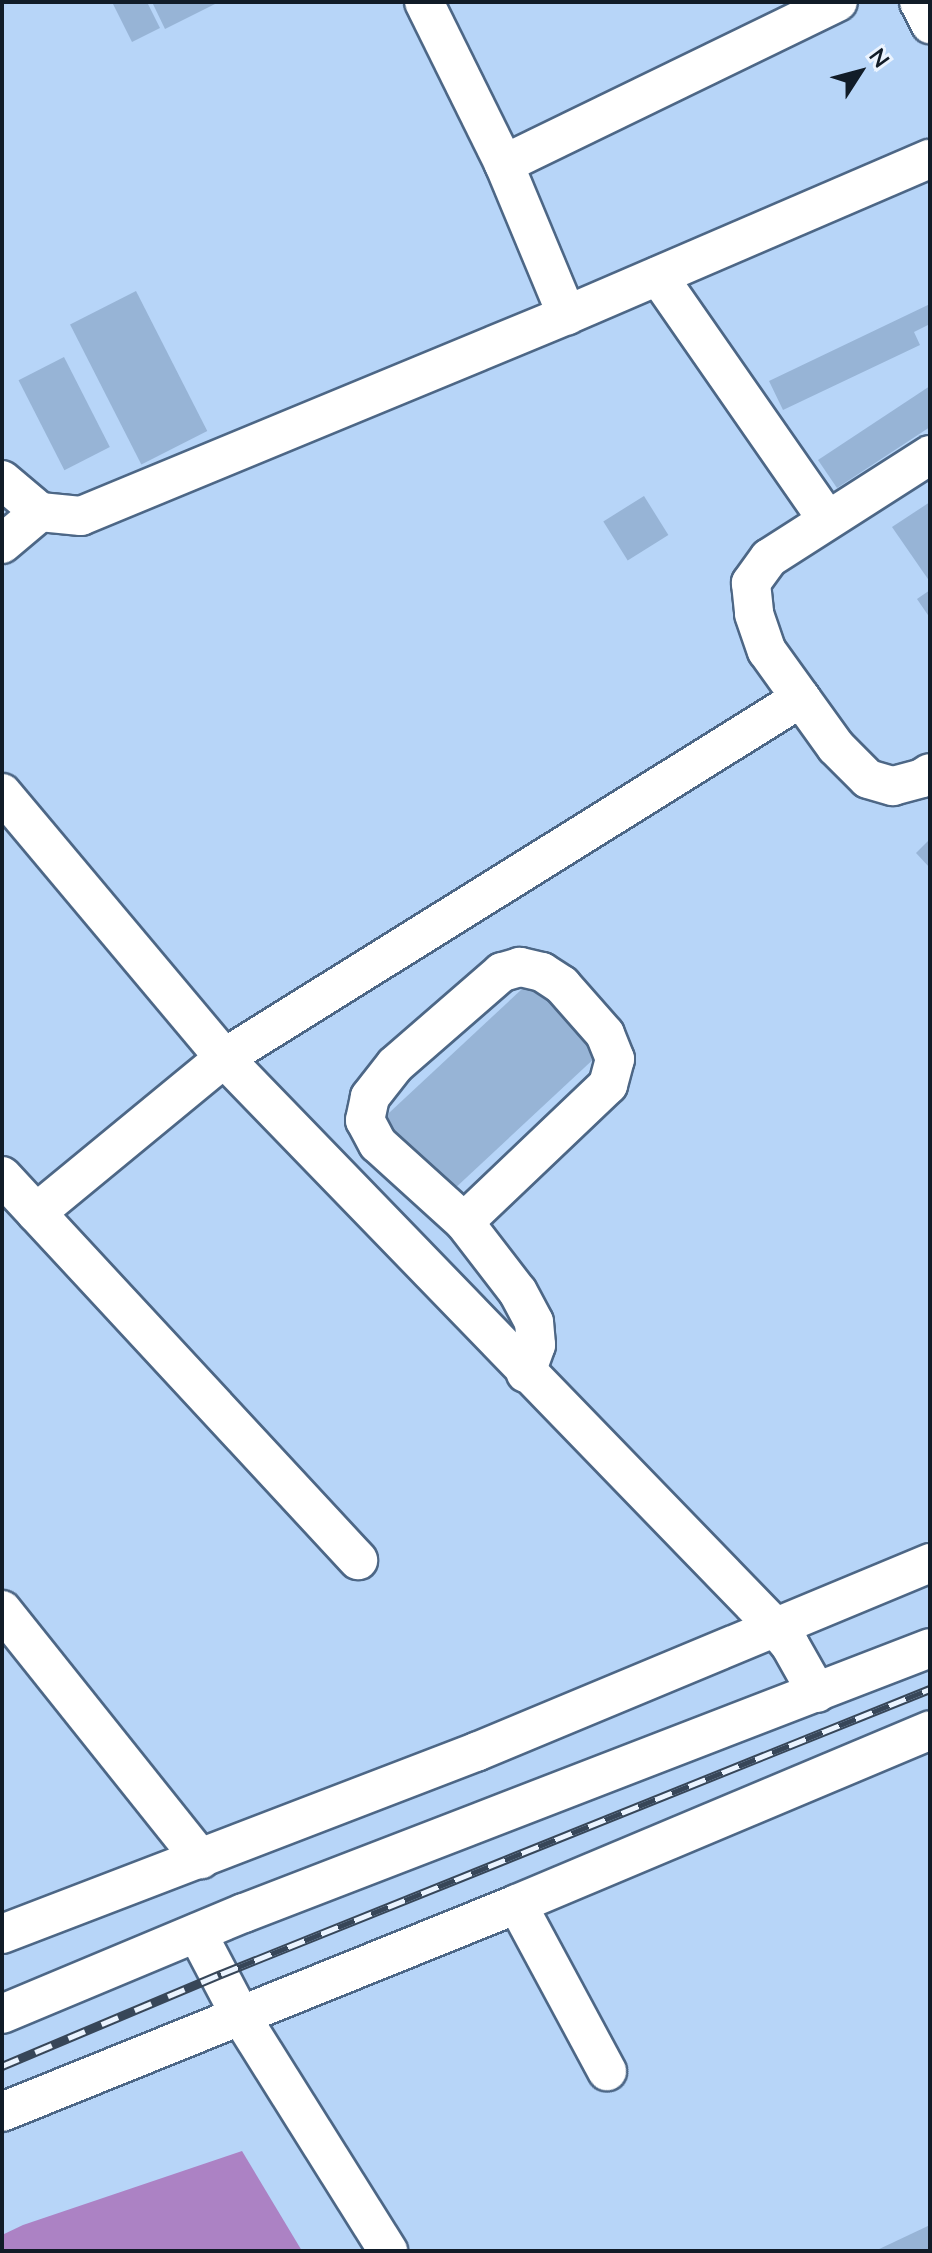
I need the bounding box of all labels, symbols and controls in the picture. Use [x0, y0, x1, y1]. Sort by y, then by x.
north arrow [820, 32, 900, 112]
text: N [864, 43, 896, 72]

